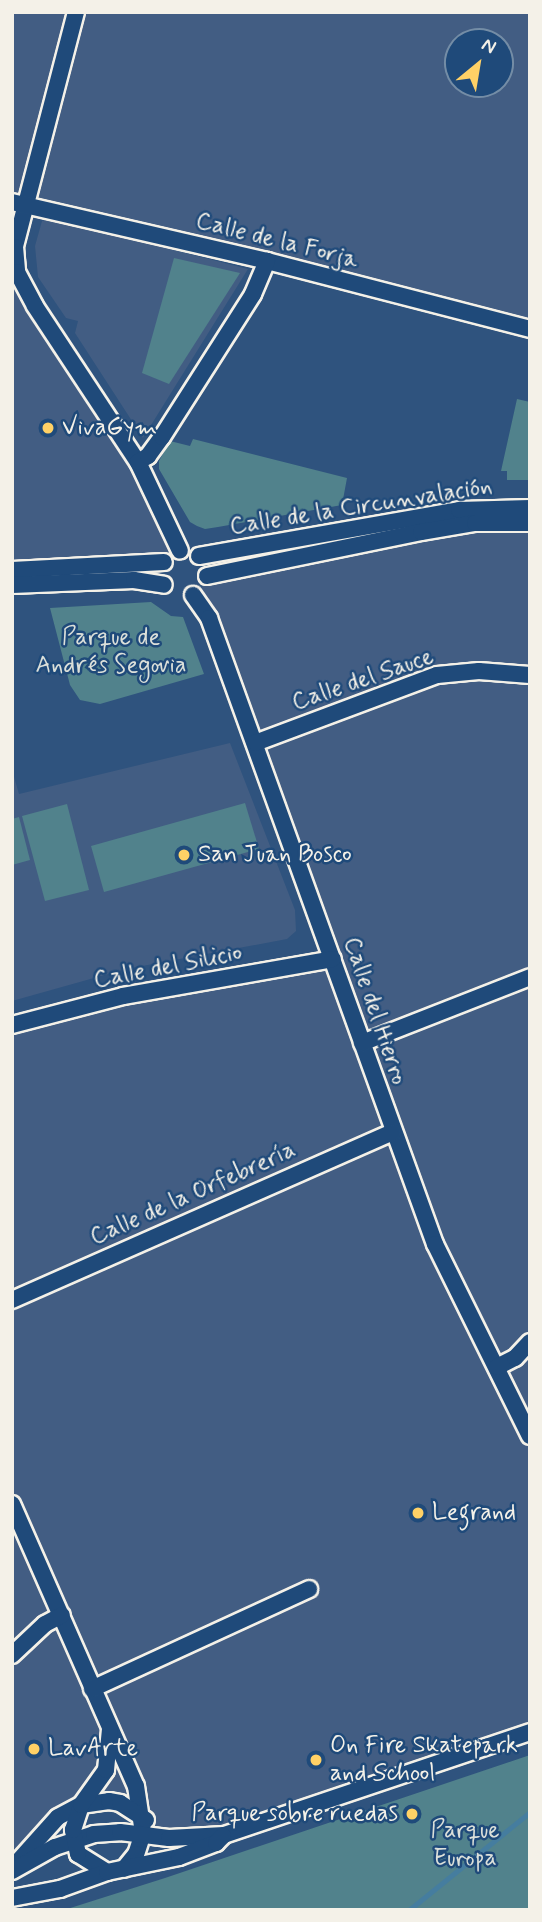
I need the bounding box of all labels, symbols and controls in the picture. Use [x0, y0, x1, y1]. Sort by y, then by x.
north arrow [444, 28, 514, 98]
text: N [477, 32, 500, 60]
street label: Calle de la Forja [195, 207, 359, 275]
place label: VivaGym [62, 414, 157, 442]
marker: VivaGym [40, 420, 56, 436]
street label: Calle de la Circunvalación [232, 473, 490, 541]
park label: Parque de Andrés Segovia [35, 624, 187, 680]
street label: Calle del Sauce [288, 642, 438, 718]
place label: San Juan Bosco [198, 841, 355, 869]
marker: San Juan Bosco [176, 847, 192, 863]
street label: Calle del Hierro [336, 933, 414, 1089]
street label: Calle del Silicio [91, 938, 245, 996]
street label: Calle de la Orfebrería [86, 1136, 300, 1252]
place label: Legrand [432, 1499, 516, 1527]
marker: Legrand [410, 1505, 426, 1521]
place label: On Fire Skatepark and School [330, 1732, 515, 1788]
place label: LavArte [48, 1735, 138, 1763]
marker: LavArte [26, 1741, 42, 1757]
marker: On Fire Skatepark and School [308, 1752, 324, 1768]
place label: Parque sobre ruedas [192, 1800, 398, 1828]
marker: Parque sobre ruedas [404, 1806, 420, 1822]
park label: Parque Europa [430, 1817, 500, 1873]

